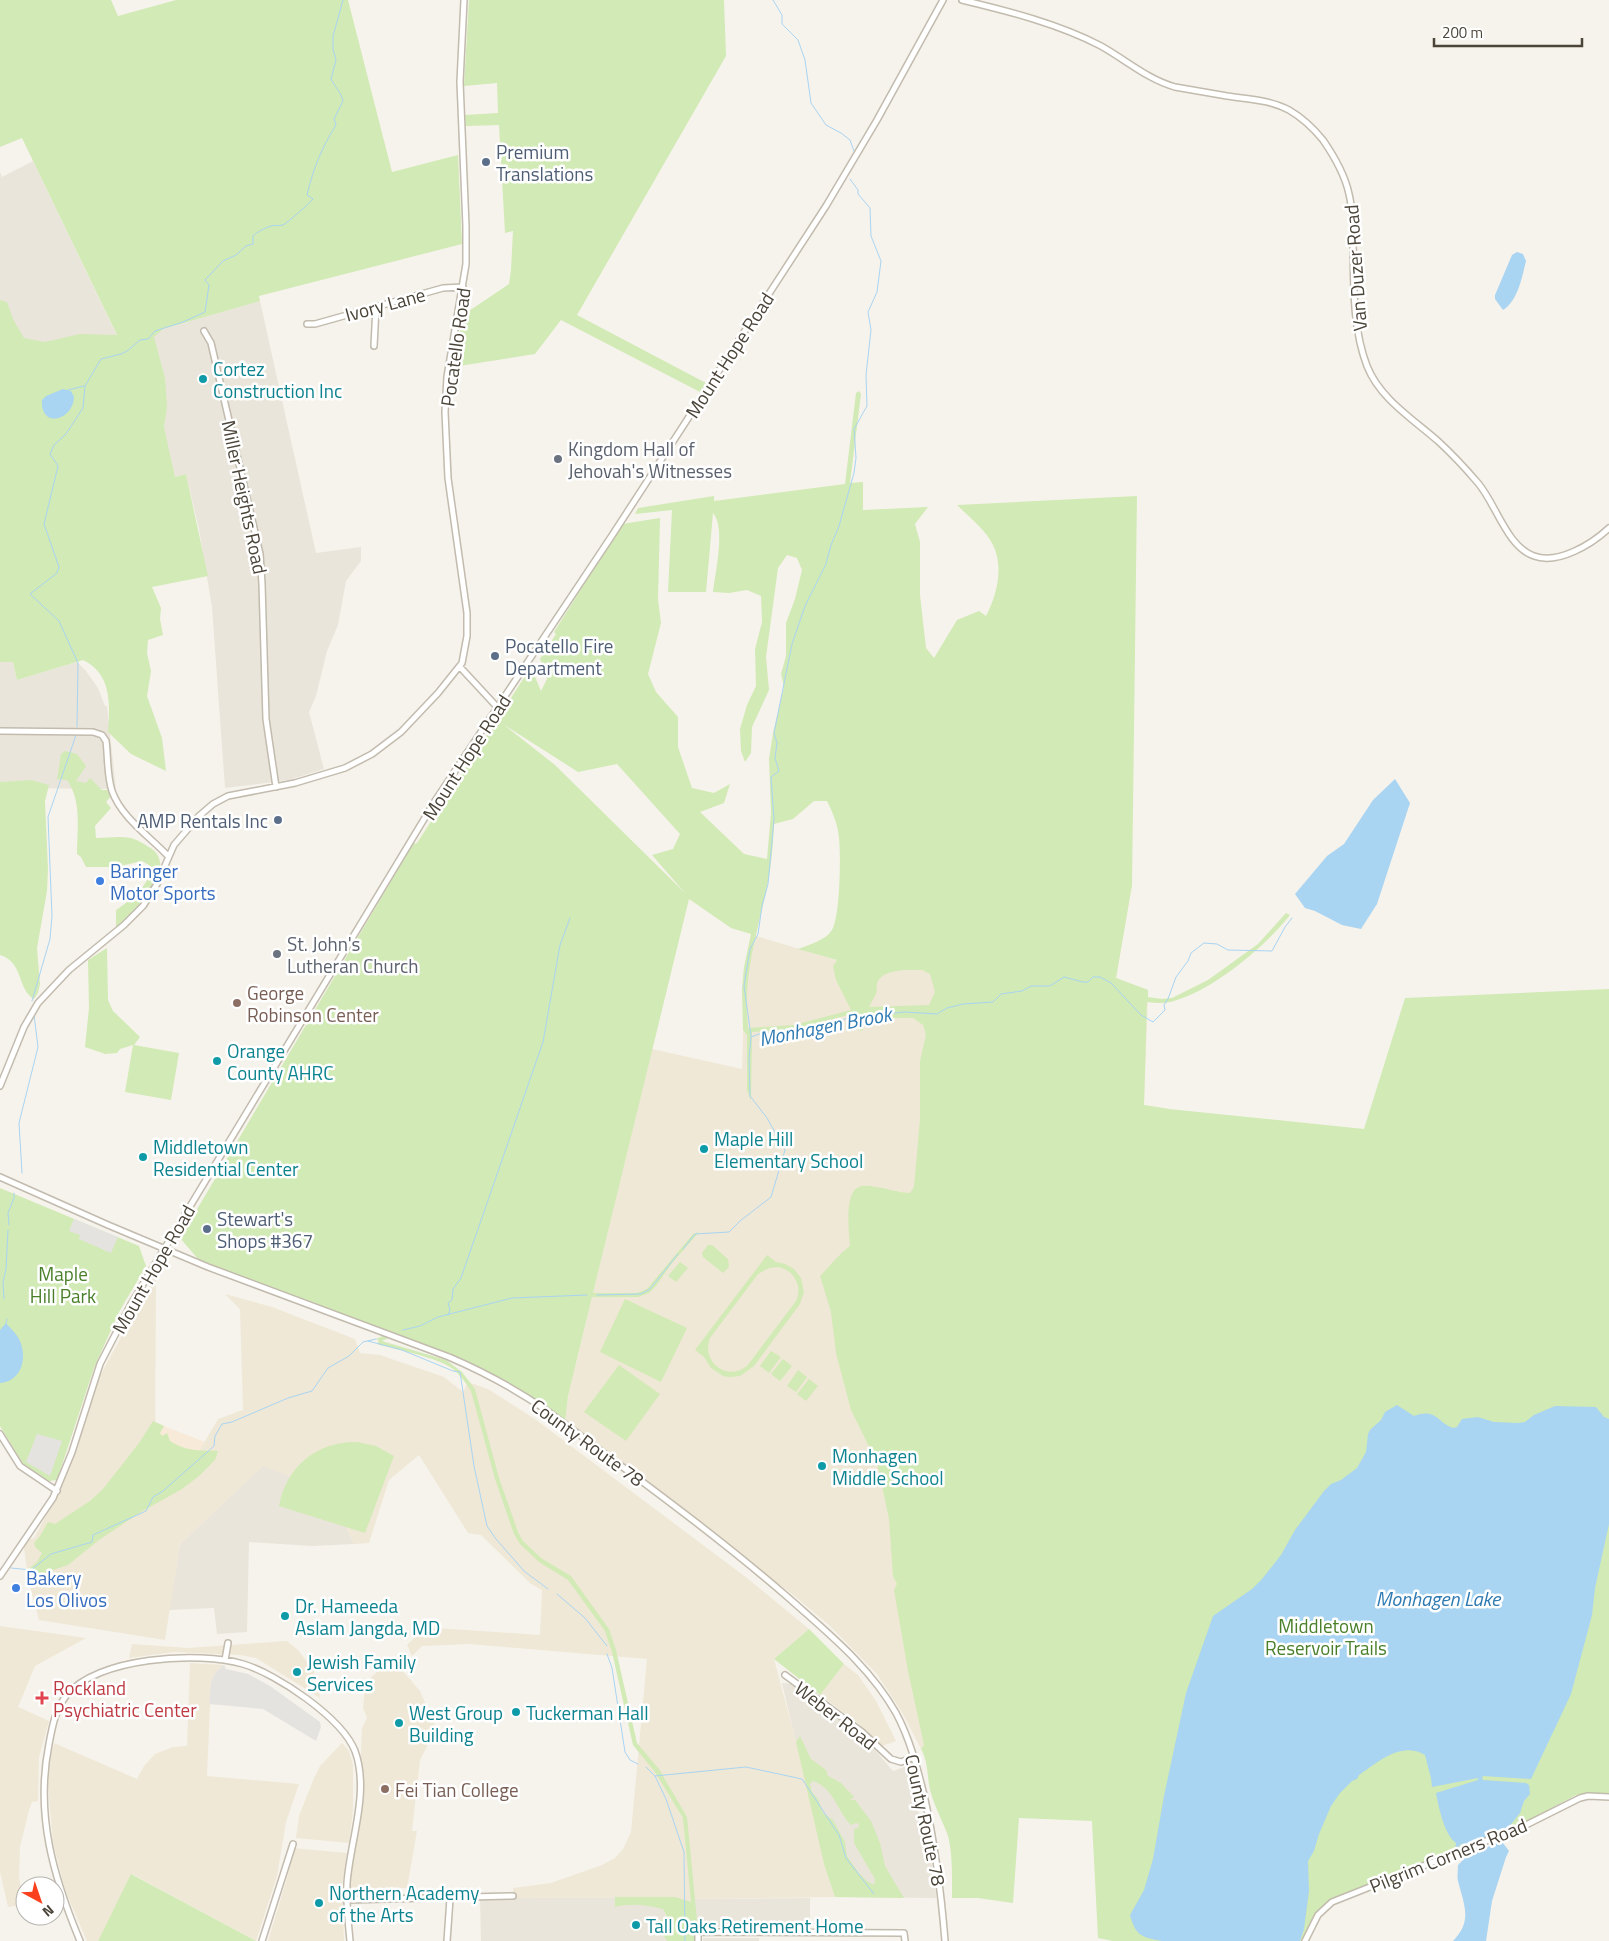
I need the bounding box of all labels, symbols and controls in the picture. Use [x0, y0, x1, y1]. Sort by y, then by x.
scale bar [1434, 15, 1582, 47]
text: 200 m [1442, 21, 1483, 44]
place label: Premium Translations [496, 137, 593, 188]
marker: Premium Translations [480, 156, 492, 168]
street label: Van Duzer Road [1336, 204, 1374, 332]
street label: Ivory Lane [342, 279, 428, 329]
street label: Pocatello Road [432, 286, 478, 408]
street label: Mount Hope Road [677, 286, 781, 424]
place label: Cortez Construction Inc [213, 354, 342, 405]
marker: Cortez Construction Inc [197, 373, 209, 385]
street label: Miller Heights Road [215, 417, 275, 577]
place label: Kingdom Hall of Jehovah's Witnesses [568, 434, 732, 485]
marker: Kingdom Hall of Jehovah's Witnesses [552, 453, 564, 465]
place label: Pocatello Fire Department [505, 631, 613, 682]
marker: Pocatello Fire Department [489, 650, 501, 662]
street label: Mount Hope Road [414, 688, 518, 826]
place label: AMP Rentals Inc [137, 806, 268, 835]
marker: AMP Rentals Inc [272, 814, 284, 826]
place label: Baringer Motor Sports [110, 856, 216, 907]
marker: Baringer Motor Sports [94, 875, 106, 887]
place label: St. John's Lutheran Church [287, 929, 419, 980]
marker: St. John's Lutheran Church [271, 948, 283, 960]
place label: George Robinson Center [247, 978, 379, 1029]
marker: George Robinson Center [231, 997, 243, 1009]
water label: Monhagen Brook [756, 998, 896, 1054]
place label: Orange County AHRC [227, 1036, 334, 1087]
marker: Orange County AHRC [211, 1055, 223, 1067]
place label: Maple Hill Elementary School [714, 1124, 863, 1175]
place label: Middletown Residential Center [153, 1132, 299, 1183]
marker: Maple Hill Elementary School [698, 1143, 710, 1155]
marker: Middletown Residential Center [137, 1151, 149, 1163]
street label: Mount Hope Road [104, 1199, 202, 1339]
place label: Stewart's Shops #367 [217, 1204, 313, 1255]
marker: Stewart's Shops #367 [201, 1223, 213, 1235]
park label: Maple Hill Park [30, 1259, 96, 1310]
street label: County Route 78 [525, 1391, 651, 1493]
place label: Monhagen Middle School [832, 1441, 944, 1492]
marker: Monhagen Middle School [816, 1460, 828, 1472]
place label: Bakery Los Olivos [26, 1563, 107, 1614]
marker: Bakery Los Olivos [10, 1582, 22, 1594]
water label: Monhagen Lake [1376, 1583, 1502, 1614]
place label: Dr. Hameeda Aslam Jangda, MD [295, 1591, 440, 1642]
marker: Dr. Hameeda Aslam Jangda, MD [279, 1610, 291, 1622]
park label: Middletown Reservoir Trails [1265, 1611, 1387, 1662]
place label: Jewish Family Services [307, 1647, 416, 1698]
marker: Jewish Family Services [291, 1666, 303, 1678]
place label: Rockland Psychiatric Center [53, 1673, 197, 1724]
street label: Weber Road [789, 1674, 883, 1756]
marker: Rockland Psychiatric Center [35, 1691, 49, 1705]
place label: West Group Building [409, 1698, 503, 1749]
place label: Tuckerman Hall [526, 1698, 649, 1727]
marker: Tuckerman Hall [510, 1706, 522, 1718]
marker: West Group Building [393, 1717, 405, 1729]
street label: County Route 78 [898, 1752, 954, 1889]
place label: Fei Tian College [395, 1775, 519, 1804]
marker: Fei Tian College [379, 1783, 391, 1795]
street label: Pilgrim Corners Road [1365, 1810, 1531, 1900]
north arrow [15, 1876, 65, 1926]
place label: Northern Academy of the Arts [329, 1878, 479, 1929]
marker: Northern Academy of the Arts [313, 1897, 325, 1909]
text: N [38, 1900, 59, 1923]
place label: Tall Oaks Retirement Home [646, 1911, 864, 1940]
marker: Tall Oaks Retirement Home [630, 1919, 642, 1931]

